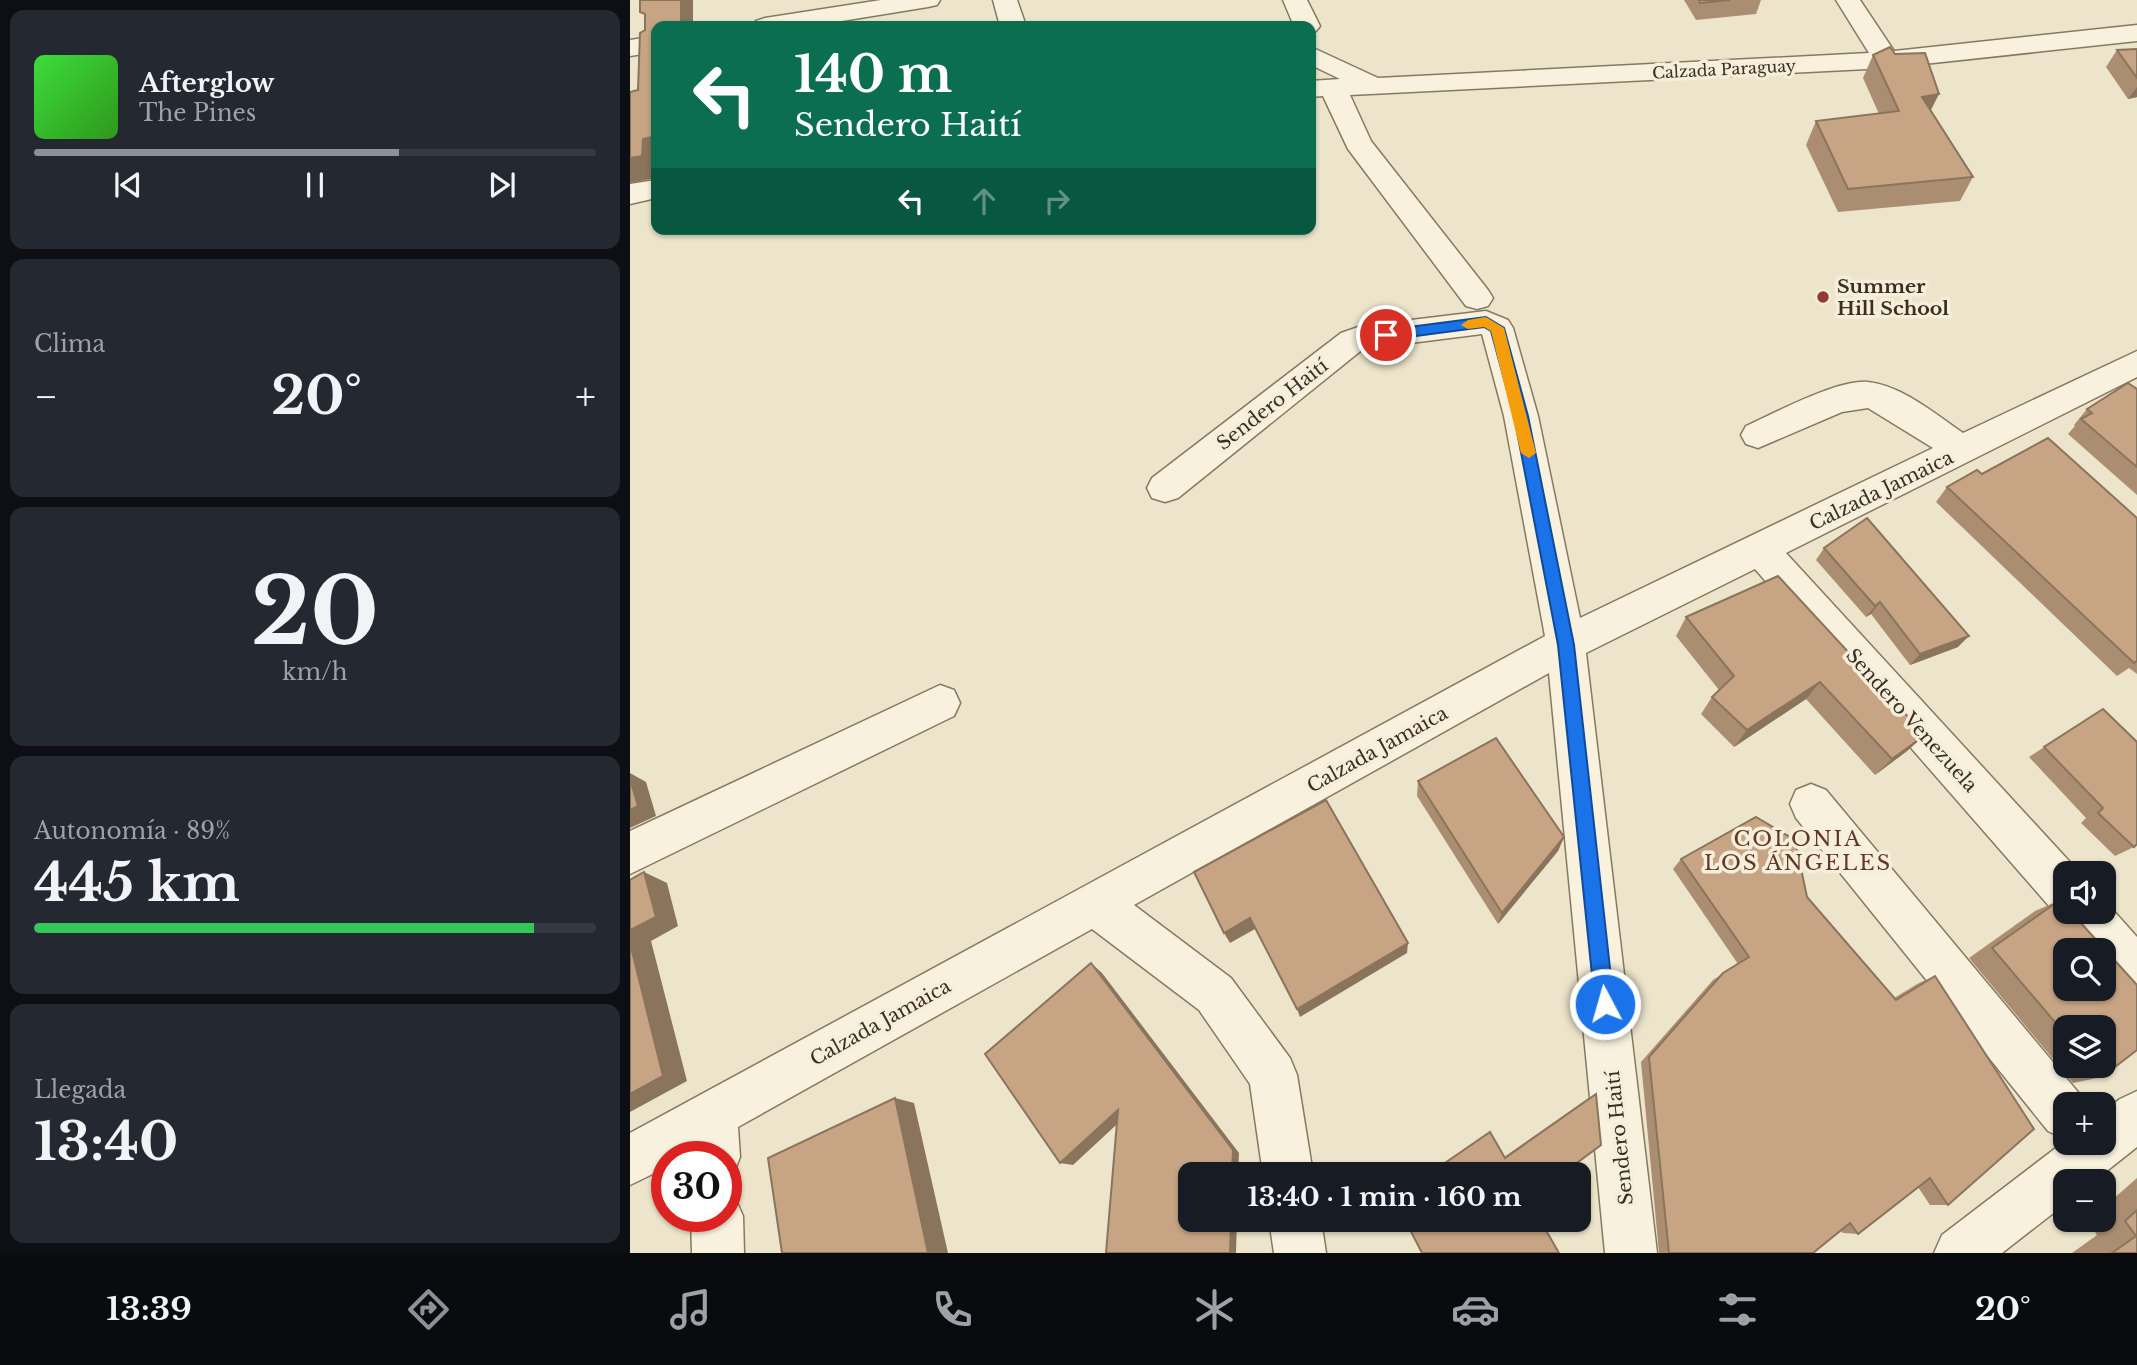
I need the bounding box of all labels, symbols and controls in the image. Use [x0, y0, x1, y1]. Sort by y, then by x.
text: 140 m [794, 44, 952, 105]
icon: left [679, 49, 770, 140]
street label: Calzada Paraguay [1652, 55, 1797, 83]
text: Afterglow [139, 67, 275, 99]
text: The Pines [139, 99, 256, 127]
text: Sendero Haití [794, 105, 1021, 145]
icon: previous [109, 166, 147, 204]
icon: pause [296, 166, 334, 204]
icon: next [483, 166, 521, 204]
icon: left [892, 182, 930, 220]
icon: ahead [965, 182, 1003, 220]
icon: right [1038, 182, 1076, 220]
place label: Summer Hill School [1837, 275, 1949, 320]
marker: Summer Hill School [1815, 289, 1831, 305]
pin [1356, 305, 1416, 365]
icon: arrive [1367, 316, 1405, 354]
text: Clima [34, 330, 105, 358]
street label: Sendero Haití [1212, 353, 1333, 455]
text: 20° [271, 364, 362, 428]
text: − [34, 373, 58, 420]
text: + [575, 373, 596, 420]
street label: Calzada Jamaica [1806, 445, 1957, 535]
text: 20 [251, 556, 379, 669]
street label: Sendero Venezuela [1841, 644, 1982, 797]
text: km/h [282, 658, 348, 686]
street label: Calzada Jamaica [1303, 701, 1452, 798]
text: Autonomía · 89% [34, 817, 230, 845]
district label: COLONIA LOS ÁNGELES [1704, 826, 1892, 876]
text: 445 km [34, 851, 240, 915]
map controls [2053, 861, 2116, 1232]
button: sound [2053, 861, 2116, 924]
button: search [2053, 938, 2116, 1001]
position arrow [1568, 967, 1642, 1041]
street label: Calzada Jamaica [806, 974, 955, 1071]
button: layers [2053, 1015, 2116, 1078]
street label: Sendero Haití [1601, 1069, 1638, 1206]
text: Llegada [34, 1076, 126, 1104]
button: + [2053, 1092, 2116, 1155]
text: 13:40 [34, 1110, 178, 1174]
speed limit sign: 30 [651, 1141, 742, 1232]
button: − [2053, 1169, 2116, 1232]
text: 13:40 · 1 min · 160 m [1248, 1181, 1521, 1213]
icon: directions [404, 1285, 453, 1334]
icon: music [666, 1285, 715, 1334]
icon: phone [928, 1285, 977, 1334]
icon: climate [1190, 1285, 1239, 1334]
icon: car [1451, 1285, 1500, 1334]
icon: filters [1713, 1285, 1762, 1334]
text: 13:39 [106, 1289, 192, 1329]
text: 20° [1975, 1289, 2031, 1329]

